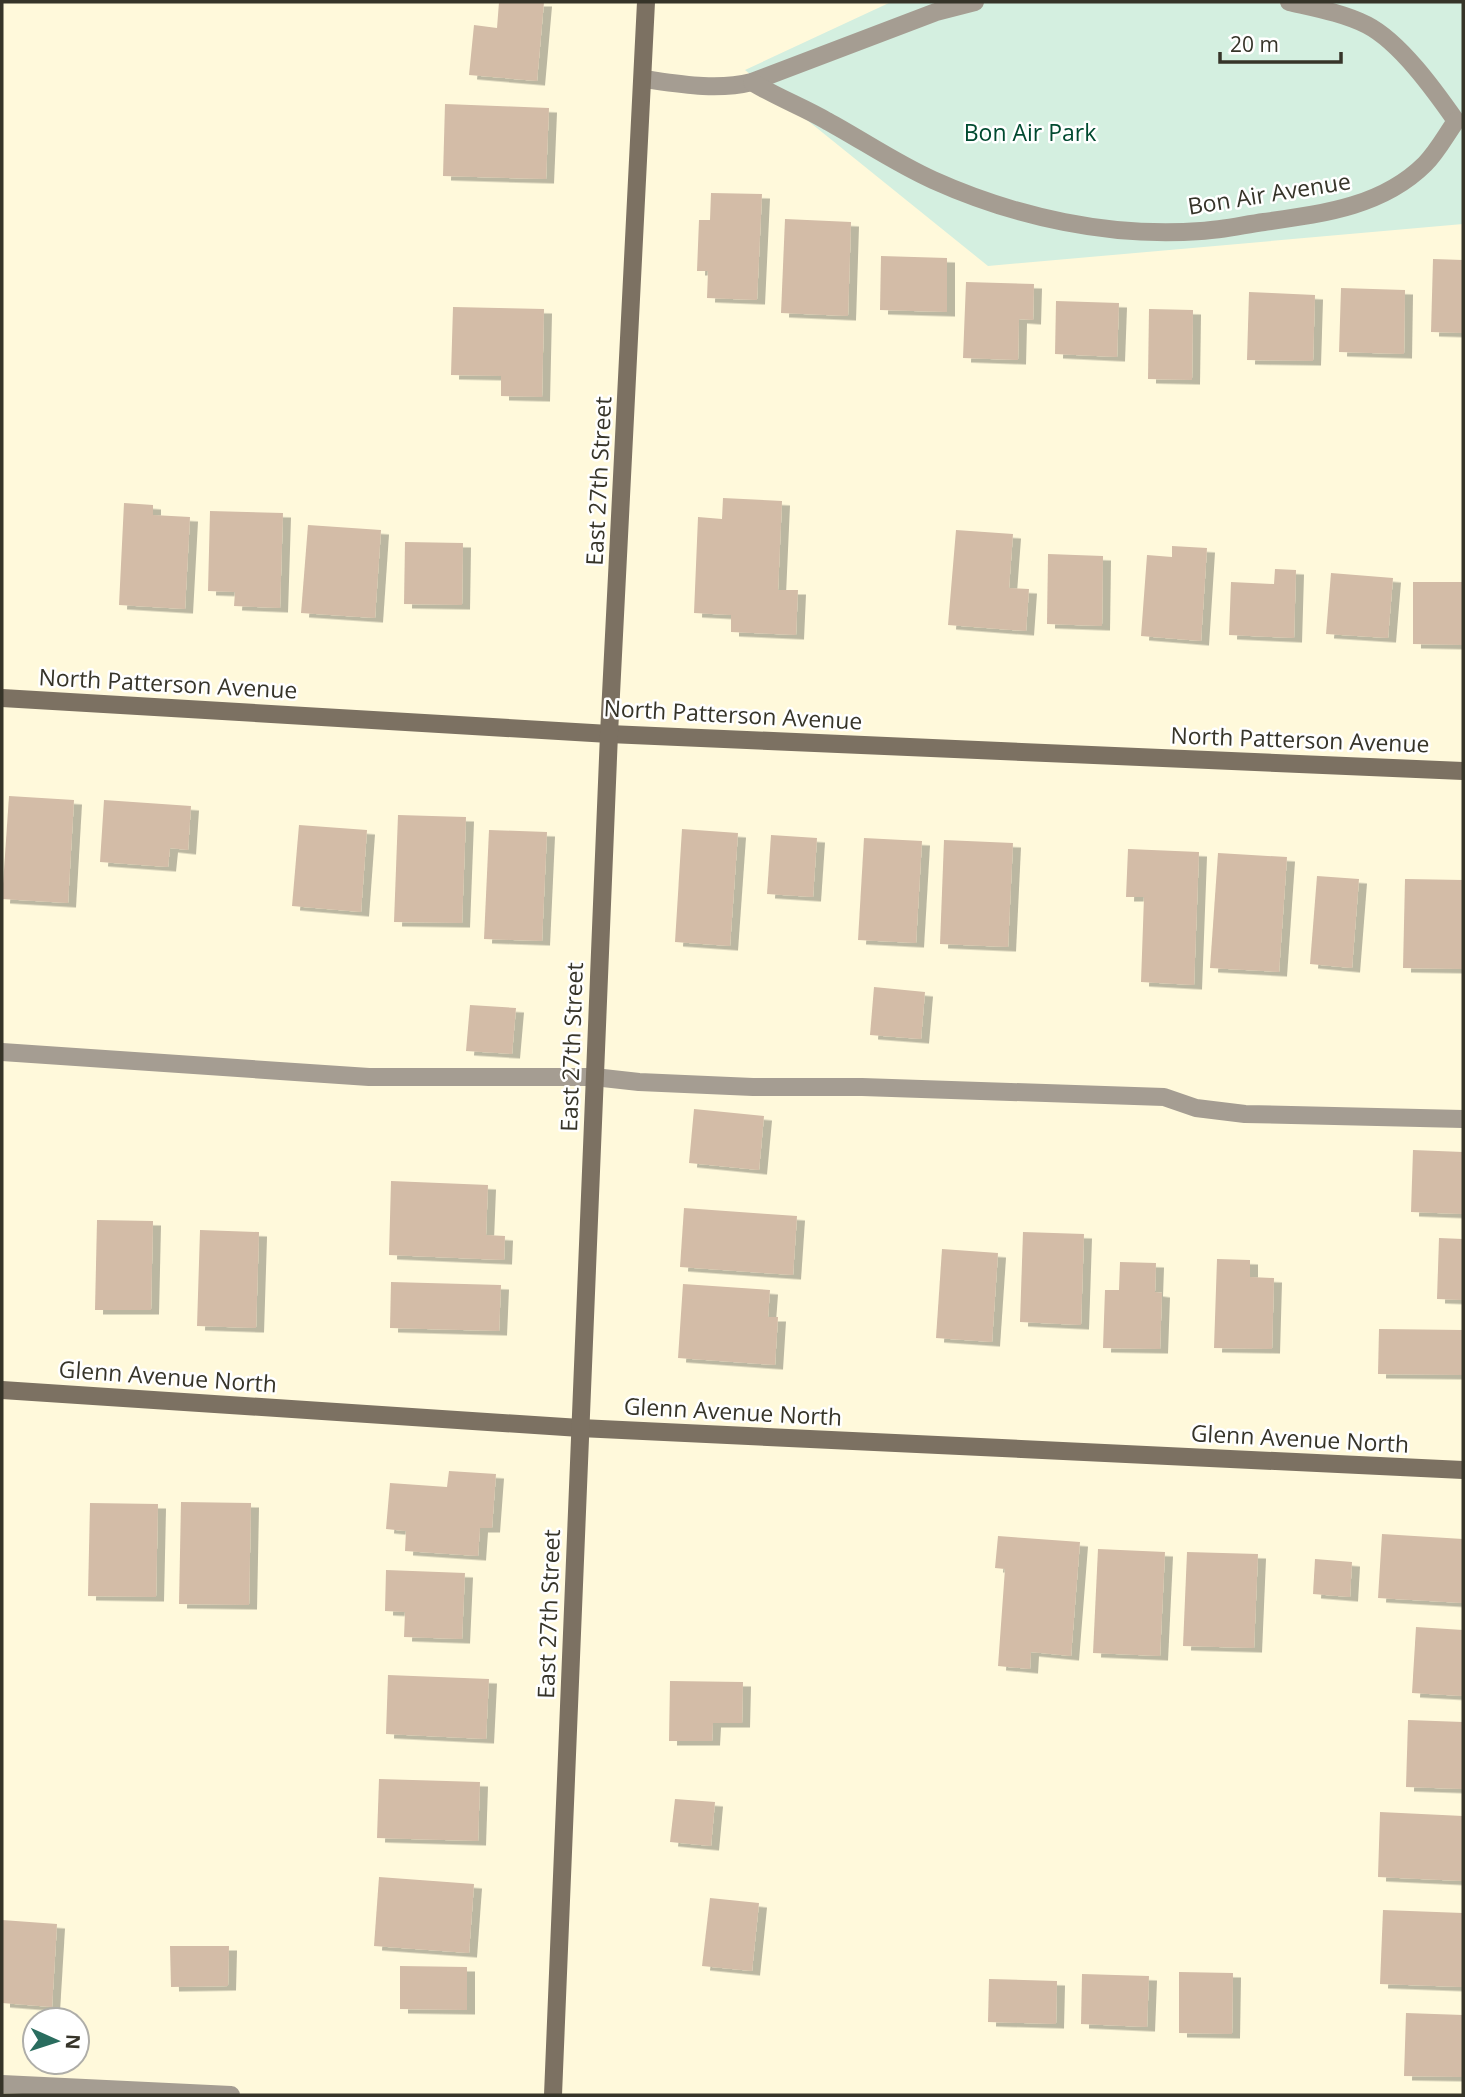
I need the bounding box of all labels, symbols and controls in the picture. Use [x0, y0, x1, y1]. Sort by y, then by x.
scale bar [1220, 21, 1341, 65]
text: 20 m [1230, 30, 1279, 58]
park label: Bon Air Park [964, 116, 1096, 148]
street label: Bon Air Avenue [1185, 164, 1353, 222]
street label: East 27th Street [578, 396, 618, 566]
street label: North Patterson Avenue [38, 660, 298, 706]
street label: North Patterson Avenue [603, 691, 863, 737]
street label: North Patterson Avenue [1170, 718, 1430, 760]
street label: East 27th Street [552, 962, 590, 1132]
street label: Glenn Avenue North [58, 1352, 278, 1400]
street label: Glenn Avenue North [623, 1389, 843, 1433]
street label: Glenn Avenue North [1190, 1416, 1410, 1460]
street label: East 27th Street [529, 1529, 567, 1699]
north arrow [21, 2006, 91, 2076]
text: N [60, 2033, 86, 2050]

